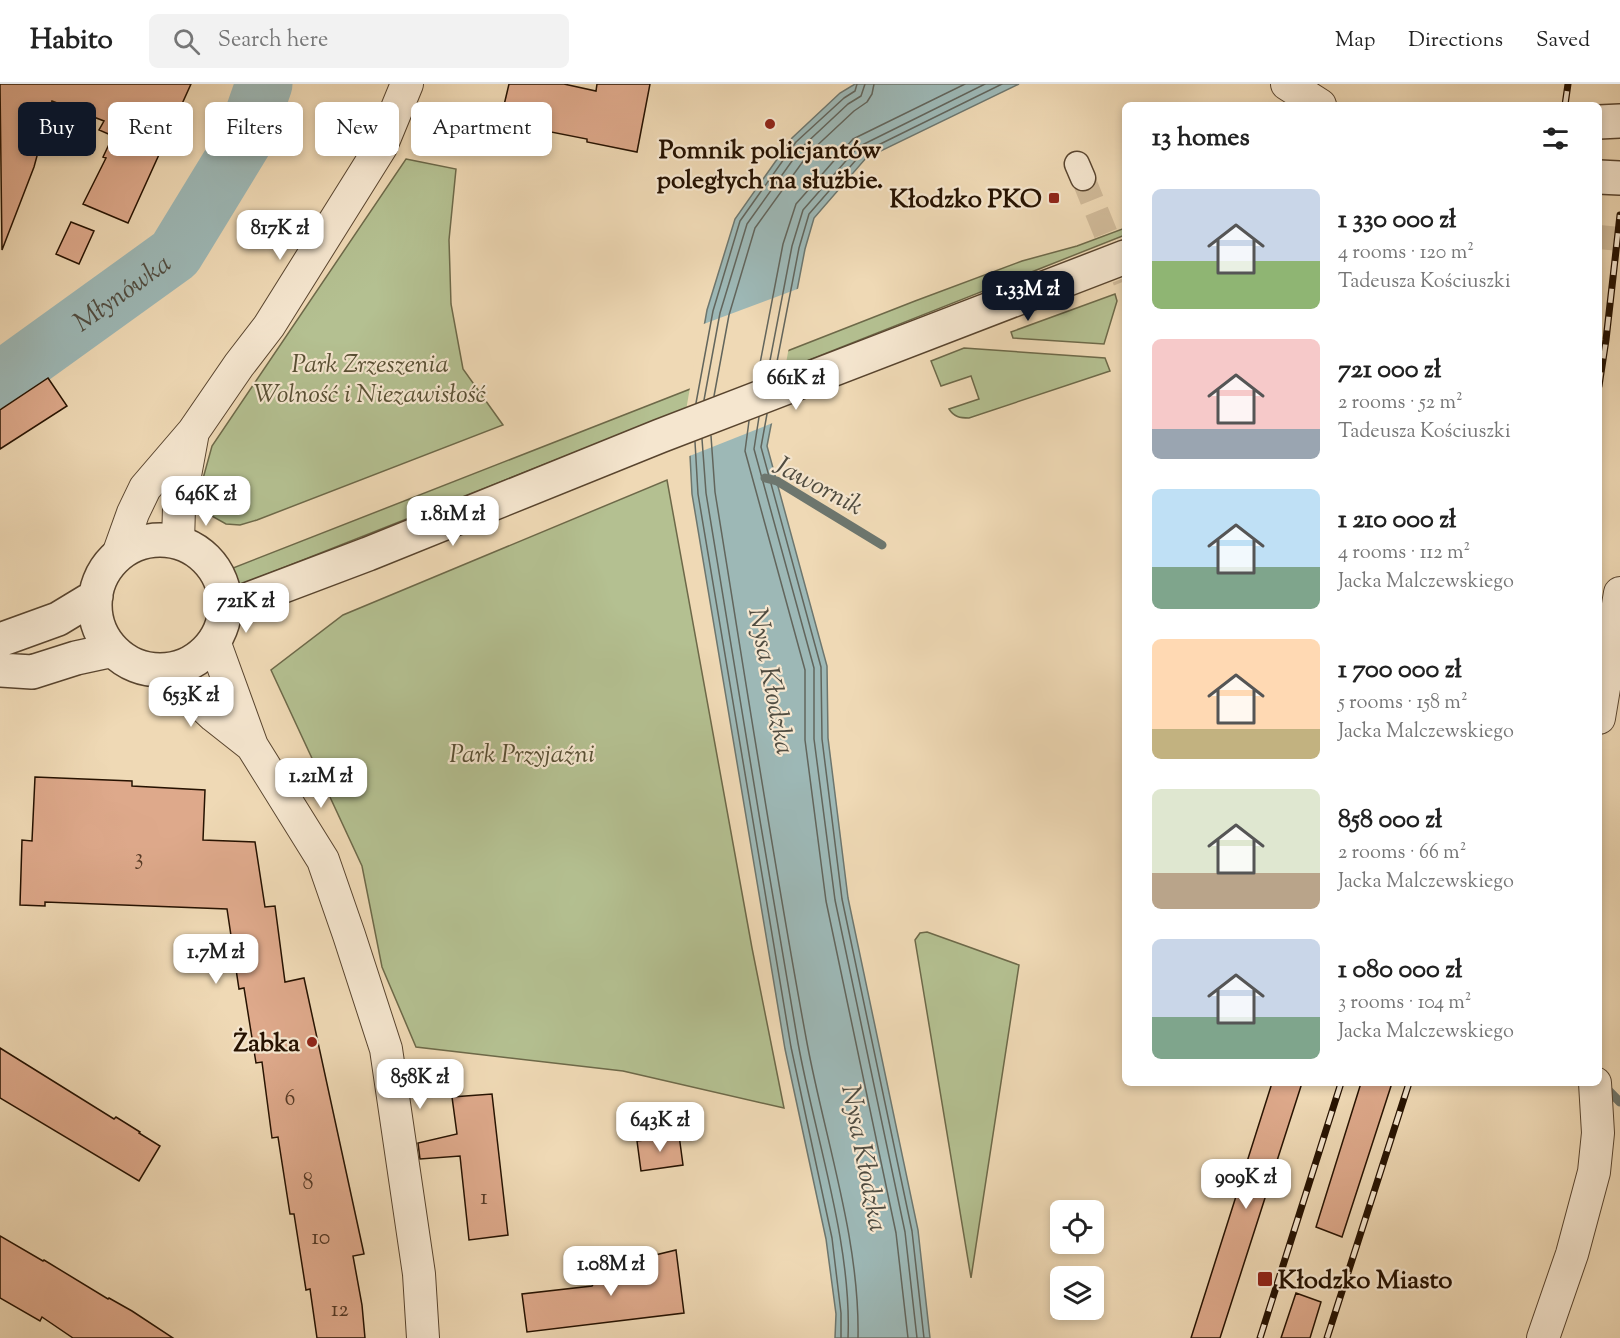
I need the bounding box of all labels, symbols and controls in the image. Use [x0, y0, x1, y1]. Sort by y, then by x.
search box [149, 14, 569, 68]
text: Habito [30, 21, 113, 61]
icon: search [170, 25, 203, 58]
text: Search here [218, 25, 328, 57]
text: Map [1335, 26, 1375, 56]
text: Directions [1408, 26, 1503, 56]
text: Saved [1536, 26, 1590, 56]
chip: Buy [18, 102, 96, 156]
chip: Rent [108, 102, 193, 156]
chip: Filters [205, 102, 303, 156]
chip: New [315, 102, 399, 156]
chip: Apartment [411, 102, 552, 156]
marker: Pomnik policjantów poległych na służbie. [763, 117, 777, 131]
text: 13 homes [1152, 120, 1250, 157]
icon: filters [1539, 122, 1572, 155]
place label: Pomnik policjantów poległych na służbie. [657, 133, 883, 200]
place label: Kłodzko PKO [889, 182, 1042, 219]
marker: Kłodzko PKO [1047, 191, 1061, 205]
text: 1 330 000 zł [1338, 202, 1456, 239]
pin: 817K zł [225, 210, 335, 261]
icon: home [1200, 213, 1272, 285]
text: 817K zł [251, 215, 309, 244]
text: 4 rooms · 120 m² [1338, 239, 1474, 268]
water label: Młynówka [66, 246, 180, 343]
text: Tadeusza Kościuszki [1338, 268, 1511, 297]
pin: 1.33M zł [966, 271, 1090, 322]
text: 1.33M zł [996, 276, 1060, 305]
park label: Park Zrzeszenia Wolność i Niezawisłość [254, 347, 487, 414]
text: 721 000 zł [1338, 352, 1441, 389]
pin: 661K zł [741, 360, 851, 411]
icon: home [1200, 363, 1272, 435]
text: 661K zł [767, 365, 825, 394]
text: 2 rooms · 52 m² [1338, 389, 1463, 418]
text: Tadeusza Kościuszki [1338, 418, 1511, 447]
water label: Jawornik [765, 447, 870, 527]
pin: 646K zł [151, 476, 261, 527]
text: 646K zł [175, 481, 237, 510]
pin: 1.81M zł [391, 496, 515, 547]
text: 1.81M zł [421, 501, 485, 530]
text: 1 210 000 zł [1338, 502, 1456, 539]
icon: home [1200, 513, 1272, 585]
text: 4 rooms · 112 m² [1338, 539, 1470, 568]
text: Jacka Malczewskiego [1338, 568, 1514, 597]
pin: 721K zł [191, 583, 301, 634]
text: 721K zł [217, 588, 275, 617]
water label: Nysa Kłodzka [736, 605, 803, 758]
text: 1 700 000 zł [1338, 652, 1462, 689]
icon: home [1200, 663, 1272, 735]
pin: 653K zł [136, 677, 246, 728]
text: 653K zł [163, 682, 219, 711]
text: 5 rooms · 158 m² [1338, 689, 1468, 718]
text: Jacka Malczewskiego [1338, 718, 1514, 747]
park label: Park Przyjaźni [449, 737, 595, 774]
pin: 1.21M zł [259, 758, 383, 809]
text: 1.21M zł [289, 763, 353, 792]
text: 858 000 zł [1338, 802, 1442, 839]
icon: home [1200, 813, 1272, 885]
text: 2 rooms · 66 m² [1338, 839, 1466, 868]
house number: 3 [135, 843, 143, 875]
text: Jacka Malczewskiego [1338, 868, 1514, 897]
pin: 1.7M zł [161, 934, 271, 985]
text: 1.7M zł [187, 939, 245, 968]
text: 1 080 000 zł [1338, 952, 1462, 989]
icon: home [1200, 963, 1272, 1035]
text: 3 rooms · 104 m² [1338, 989, 1472, 1018]
text: Jacka Malczewskiego [1338, 1018, 1514, 1047]
place label: Żabka [233, 1026, 300, 1063]
marker: Żabka [305, 1035, 319, 1049]
pin: 858K zł [365, 1059, 475, 1110]
text: 858K zł [391, 1064, 449, 1093]
water label: Nysa Kłodzka [829, 1082, 896, 1235]
house number: 6 [285, 1084, 295, 1116]
pin: 643K zł [605, 1102, 715, 1153]
text: 643K zł [630, 1107, 690, 1136]
pin: 909K zł [1191, 1159, 1301, 1210]
text: 909K zł [1215, 1164, 1277, 1193]
house number: 8 [302, 1168, 314, 1200]
house number: 1 [480, 1183, 488, 1215]
map controls [1050, 1200, 1104, 1320]
button: locate [1050, 1200, 1104, 1254]
house number: 10 [312, 1223, 330, 1255]
pin: 1.08M zł [549, 1246, 673, 1297]
text: 1.08M zł [577, 1251, 645, 1280]
place label: Kłodzko Miasto [1278, 1263, 1453, 1300]
button: layers [1050, 1266, 1104, 1320]
marker: Kłodzko Miasto [1256, 1270, 1274, 1288]
house number: 12 [331, 1295, 349, 1327]

